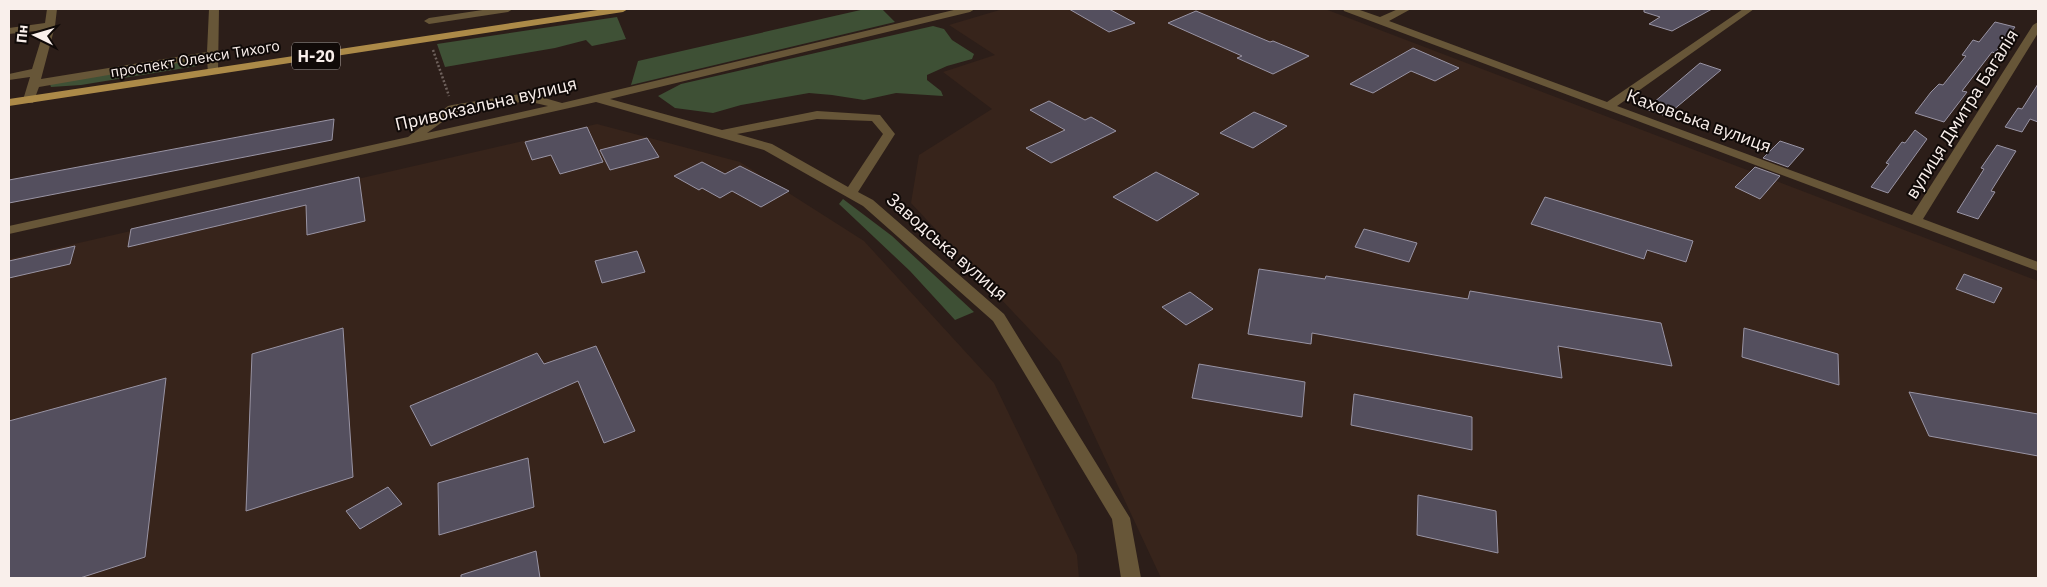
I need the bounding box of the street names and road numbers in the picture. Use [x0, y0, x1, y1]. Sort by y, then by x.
street label: вулиця Дмитра Багалія [1900, 25, 2023, 203]
street label: проспект Олекси Тихого [109, 36, 281, 81]
road number: Н-20 [292, 42, 340, 70]
street label: Привокзальна вулиця [393, 71, 579, 136]
street label: Каховська вулиця [1624, 84, 1775, 157]
street label: Заводська вулиця [882, 188, 1013, 305]

